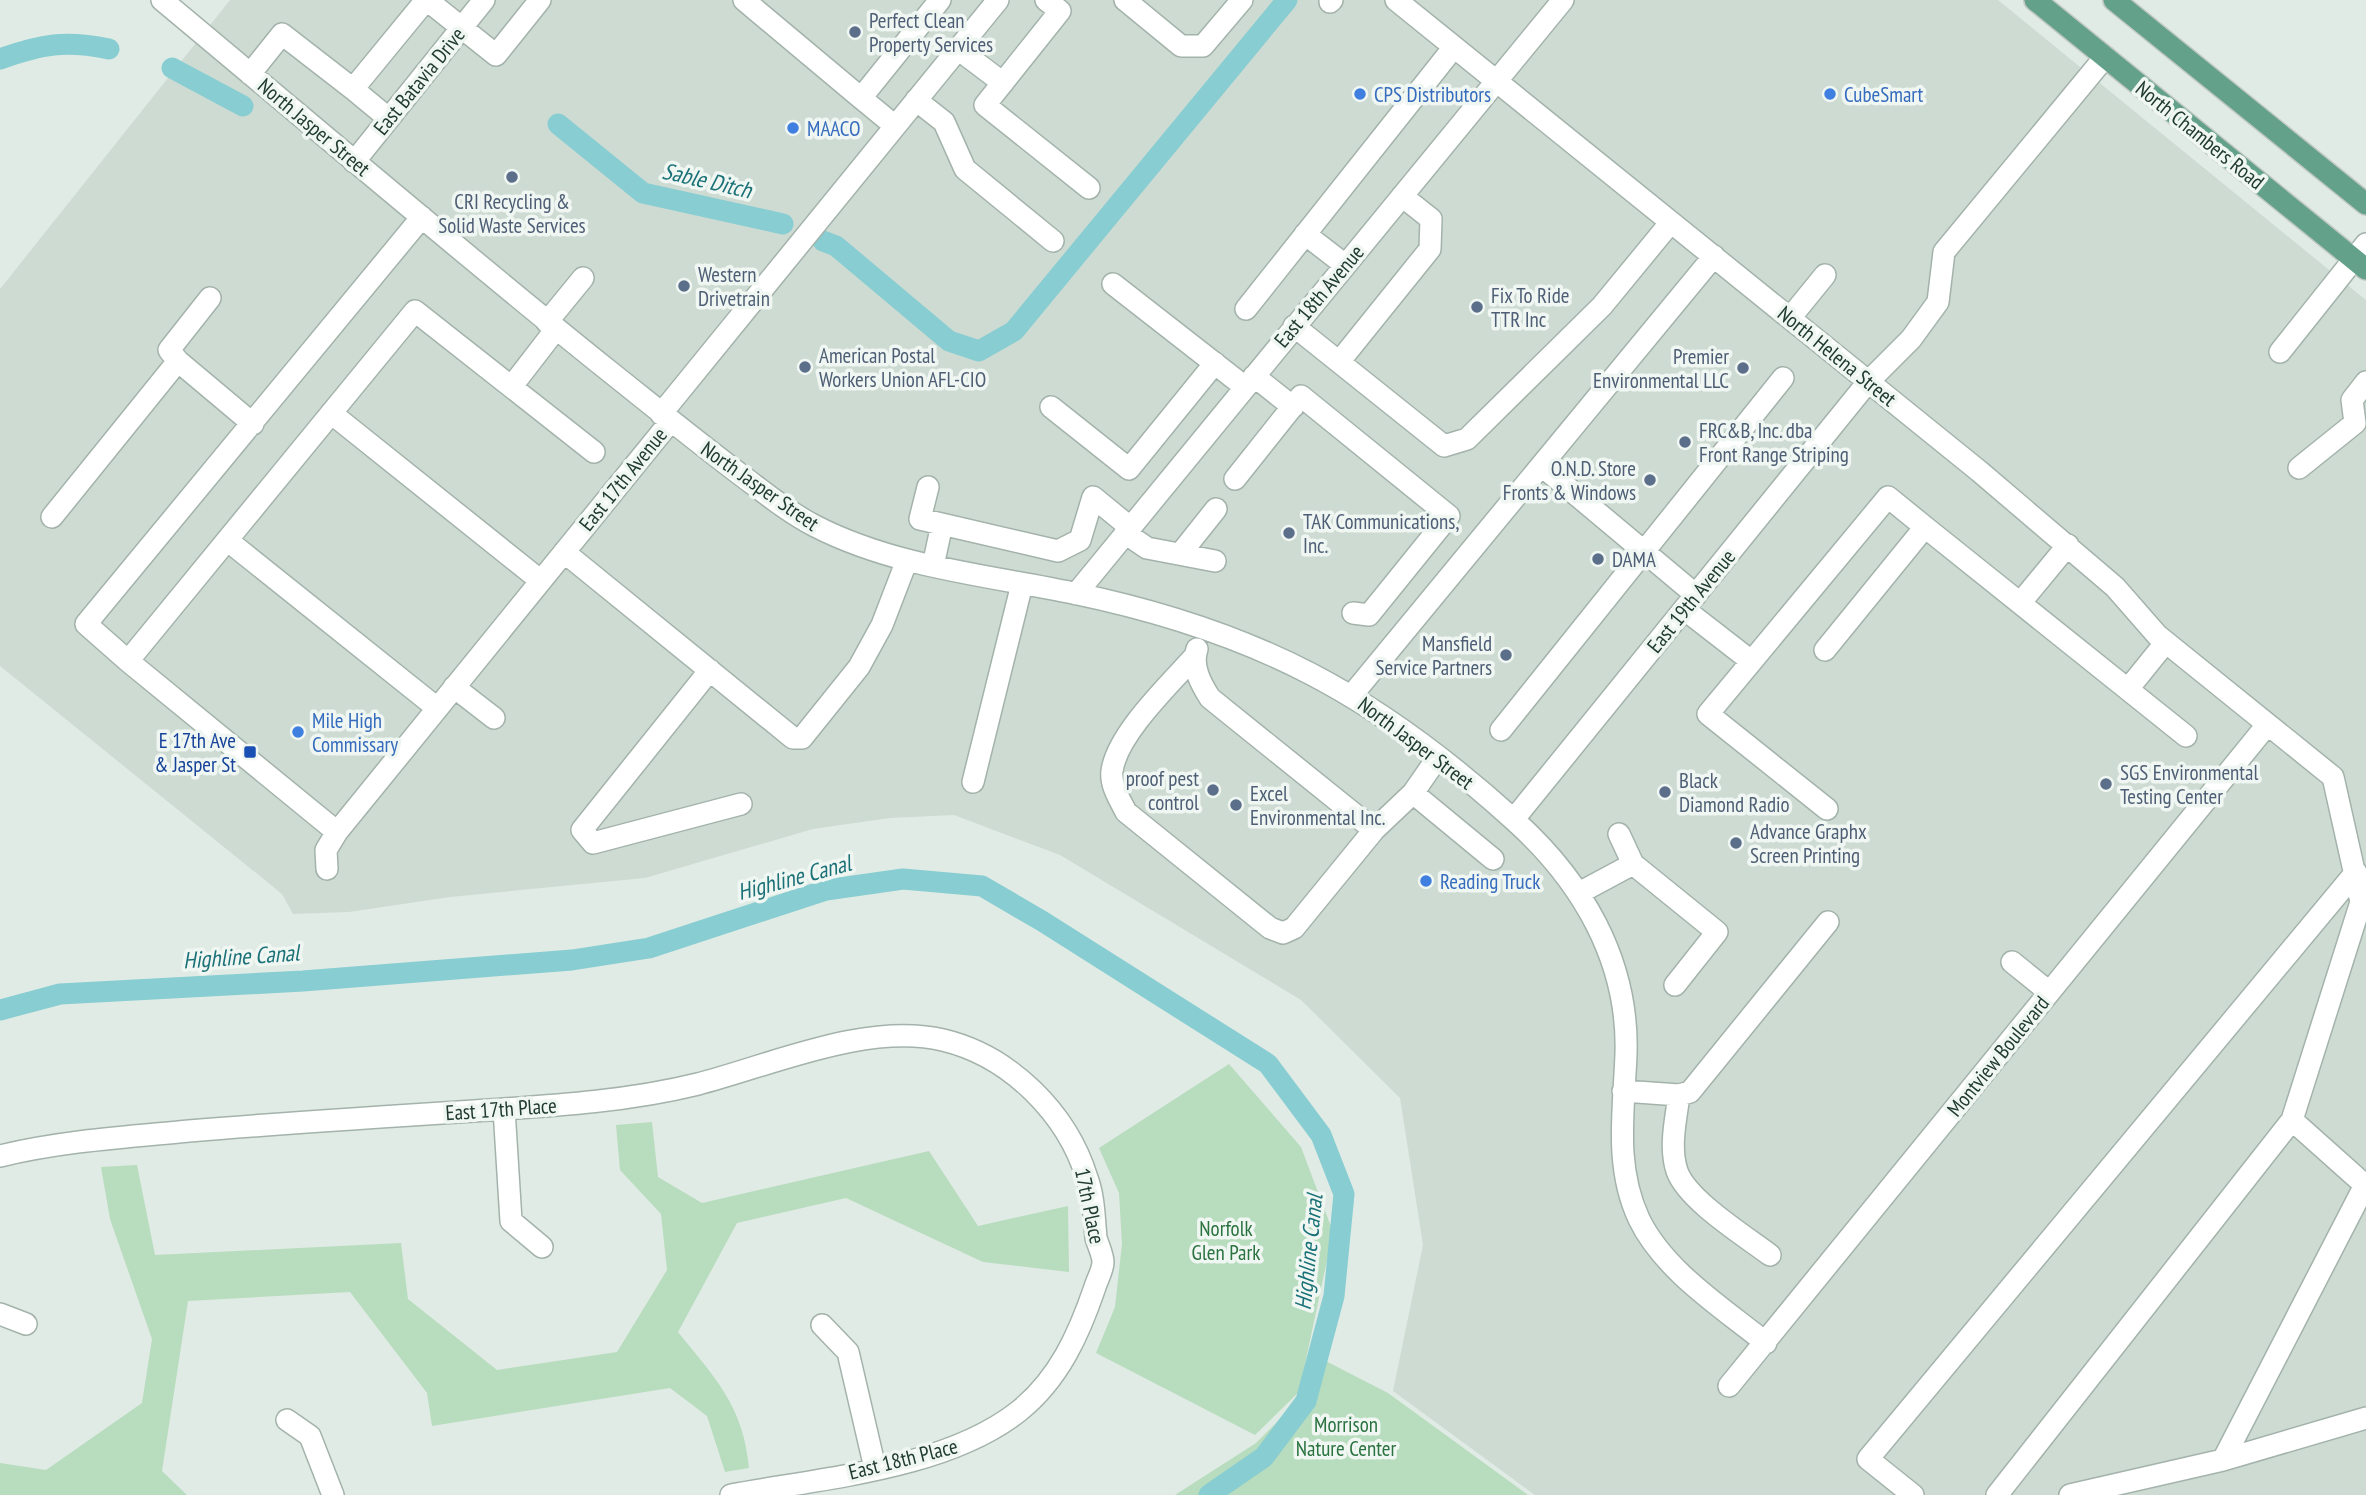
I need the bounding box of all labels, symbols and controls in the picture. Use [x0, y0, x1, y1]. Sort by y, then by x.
place label: Perfect Clean Property Services [869, 7, 993, 58]
street label: East Batavia Drive [367, 22, 471, 140]
marker: Perfect Clean Property Services [847, 24, 863, 40]
street label: North Jasper Street [252, 72, 376, 182]
street label: North Chambers Road [2130, 75, 2270, 195]
place label: CPS Distributors [1374, 81, 1491, 108]
place label: CubeSmart [1844, 81, 1924, 108]
marker: CPS Distributors [1352, 86, 1368, 102]
marker: CubeSmart [1822, 86, 1838, 102]
place label: MAACO [807, 115, 861, 142]
marker: MAACO [785, 120, 801, 136]
water label: Sable Ditch [660, 156, 756, 205]
marker: CRI Recycling & Solid Waste Services [504, 169, 520, 185]
place label: CRI Recycling & Solid Waste Services [438, 188, 586, 239]
street label: East 18th Avenue [1268, 239, 1370, 353]
place label: Western Drivetrain [698, 261, 770, 312]
marker: Western Drivetrain [676, 278, 692, 294]
place label: Fix To Ride TTR Inc [1491, 282, 1569, 333]
marker: Fix To Ride TTR Inc [1469, 299, 1485, 315]
street label: North Helena Street [1772, 300, 1902, 412]
place label: American Postal Workers Union AFL-CIO [819, 342, 986, 393]
place label: Premier Environmental LLC [1593, 343, 1729, 394]
marker: American Postal Workers Union AFL-CIO [797, 359, 813, 375]
marker: Premier Environmental LLC [1735, 360, 1751, 376]
place label: FRC&B, Inc. dba Front Range Striping [1699, 417, 1849, 468]
street label: East 17th Avenue [573, 422, 673, 536]
marker: FRC&B, Inc. dba Front Range Striping [1677, 434, 1693, 450]
street label: North Jasper Street [696, 435, 825, 537]
place label: O.N.D. Store Fronts & Windows [1503, 455, 1636, 506]
marker: O.N.D. Store Fronts & Windows [1642, 472, 1658, 488]
place label: TAK Communications, Inc. [1303, 508, 1459, 559]
marker: TAK Communications, Inc. [1281, 525, 1297, 541]
street label: East 19th Avenue [1641, 544, 1741, 658]
place label: DAMA [1612, 546, 1656, 573]
marker: DAMA [1590, 551, 1606, 567]
place label: Mansfield Service Partners [1376, 630, 1492, 681]
marker: Mansfield Service Partners [1498, 647, 1514, 663]
street label: North Jasper Street [1353, 691, 1479, 795]
place label: Mile High Commissary [312, 707, 398, 758]
marker: Mile High Commissary [290, 724, 306, 740]
place label: E 17th Ave & Jasper St [154, 727, 236, 778]
marker: E 17th Ave & Jasper St [242, 744, 258, 760]
place label: SGS Environmental Testing Center [2120, 759, 2258, 810]
place label: proof pest control [1126, 765, 1199, 816]
place label: Black Diamond Radio [1679, 767, 1790, 818]
marker: SGS Environmental Testing Center [2098, 776, 2114, 792]
place label: Excel Environmental Inc. [1250, 780, 1385, 831]
marker: proof pest control [1205, 782, 1221, 798]
marker: Black Diamond Radio [1657, 784, 1673, 800]
marker: Excel Environmental Inc. [1228, 797, 1244, 813]
place label: Advance Graphx Screen Printing [1750, 818, 1867, 869]
marker: Advance Graphx Screen Printing [1728, 835, 1744, 851]
water label: Highline Canal [734, 847, 856, 906]
place label: Reading Truck [1440, 868, 1540, 895]
marker: Reading Truck [1418, 873, 1434, 889]
water label: Highline Canal [182, 937, 303, 975]
street label: Montview Boulevard [1941, 990, 2055, 1122]
street label: East 17th Place [444, 1092, 558, 1126]
street label: 17th Place [1069, 1166, 1111, 1246]
water label: Highline Canal [1288, 1190, 1329, 1311]
park label: Norfolk Glen Park [1192, 1215, 1260, 1266]
park label: Morrison Nature Center [1296, 1411, 1396, 1462]
street label: East 18th Place [846, 1432, 960, 1486]

